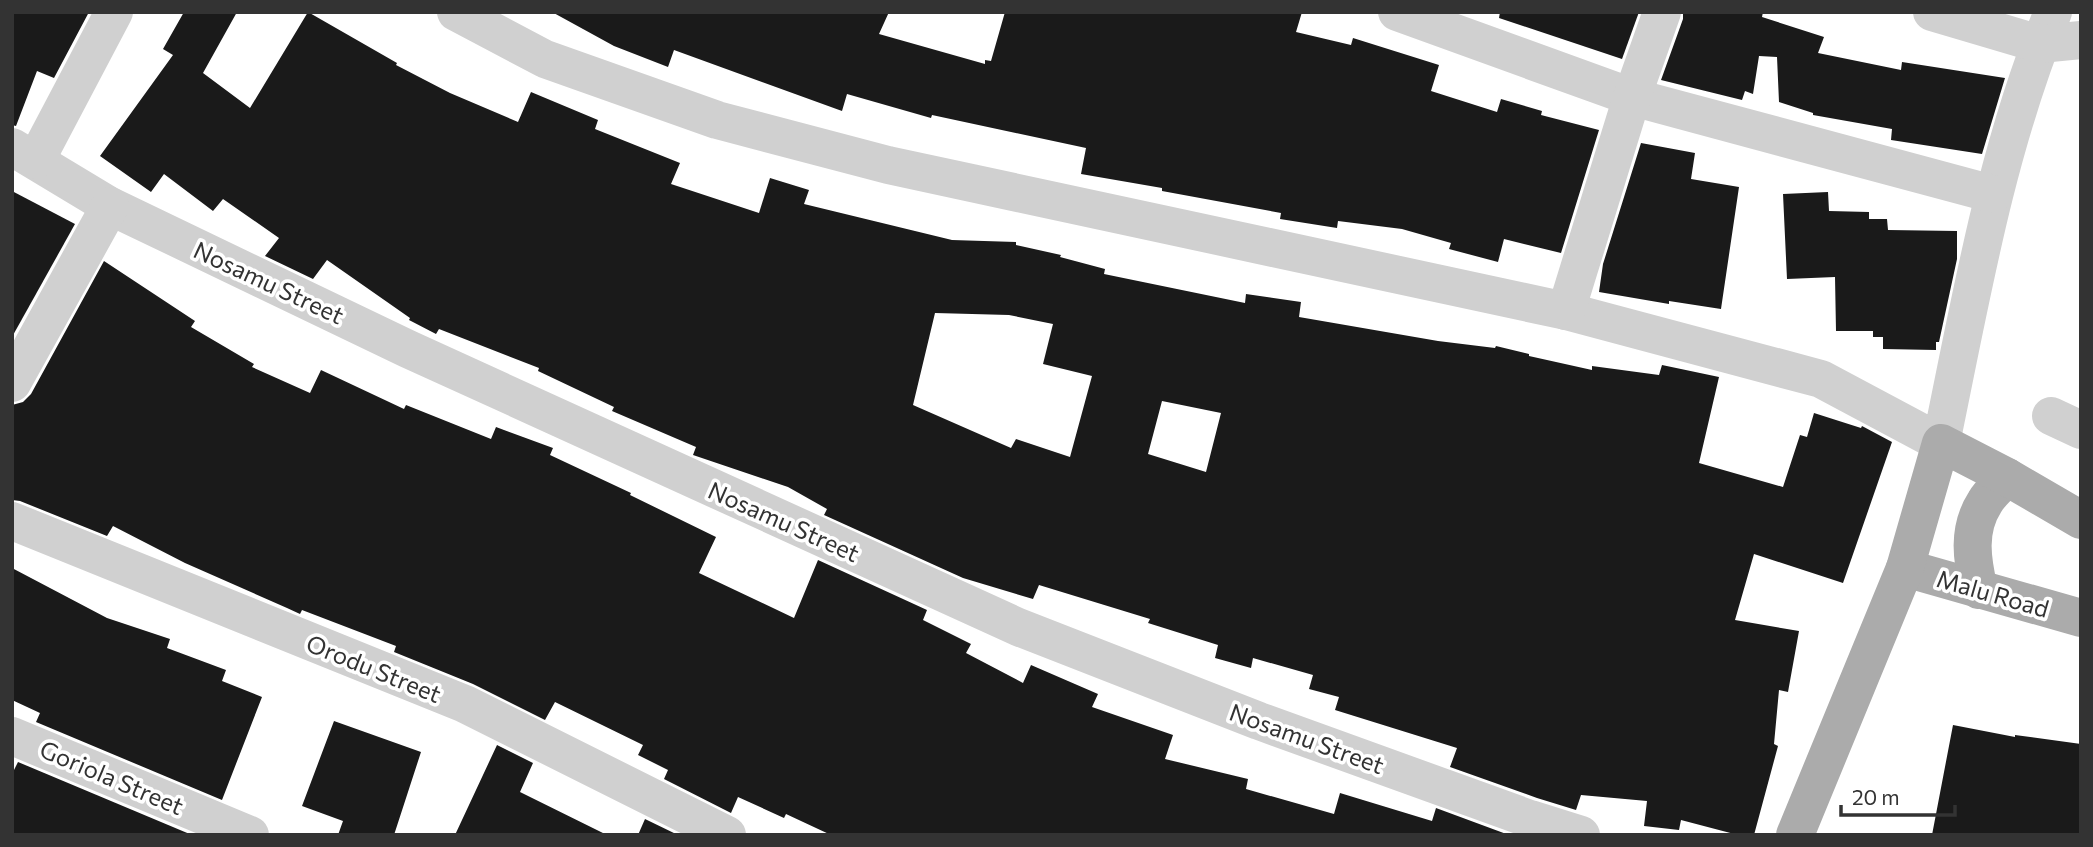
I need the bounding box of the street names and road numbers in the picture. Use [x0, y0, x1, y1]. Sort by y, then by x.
street label: Nosamu Street [189, 235, 349, 330]
street label: Nosamu Street [704, 475, 864, 567]
street label: Malu Road [1934, 563, 2052, 623]
street label: Orodu Street [302, 628, 446, 708]
street label: Nosamu Street [1226, 697, 1388, 779]
street label: Goriola Street [36, 734, 188, 820]

